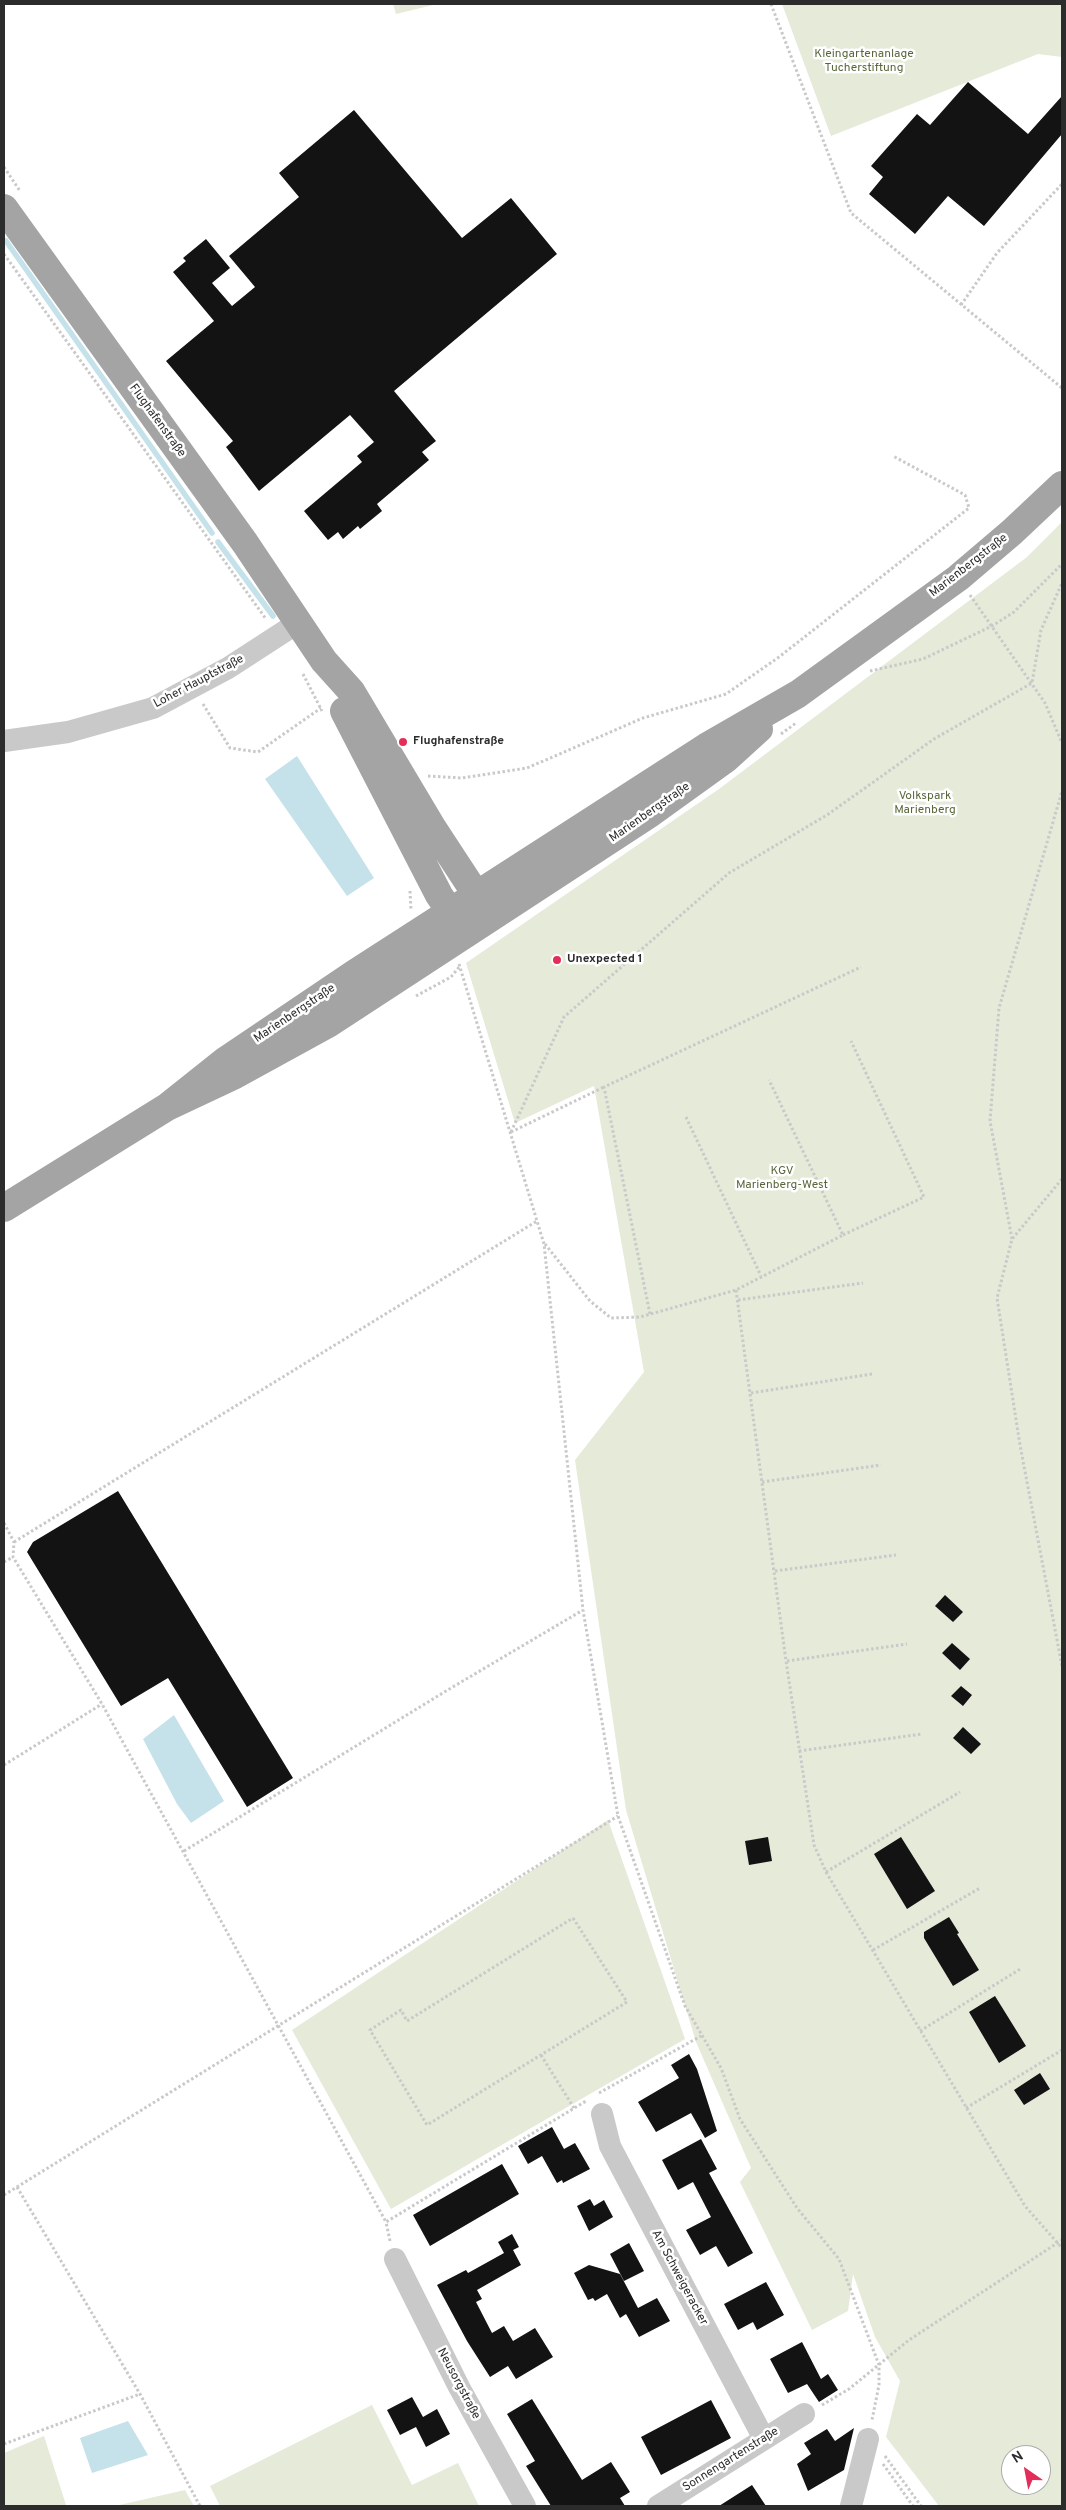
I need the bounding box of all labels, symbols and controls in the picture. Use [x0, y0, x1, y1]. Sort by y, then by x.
park label: Kleingartenanlage Tucherstiftung [814, 48, 914, 76]
street label: Flughafenstraße [126, 382, 188, 460]
street label: Marienbergstraße [927, 531, 1011, 601]
street label: Loher Hauptstraße [151, 652, 247, 712]
place label: Flughafenstraße [413, 735, 504, 749]
marker: Flughafenstraße [397, 736, 409, 748]
street label: Marienbergstraße [607, 780, 693, 846]
park label: Volkspark Marienberg [894, 790, 956, 818]
place label: Unexpected 1 [567, 953, 643, 967]
marker: Unexpected 1 [551, 954, 563, 966]
street label: Marienbergstraße [252, 982, 338, 1046]
park label: KGV Marienberg-West [736, 1165, 828, 1193]
street label: Am Schweigeracker [648, 2228, 710, 2328]
street label: Neusorgstraße [433, 2346, 483, 2422]
street label: Sonnengartenstraße [680, 2425, 782, 2495]
north arrow [1001, 2445, 1051, 2495]
text: N [1009, 2448, 1027, 2468]

